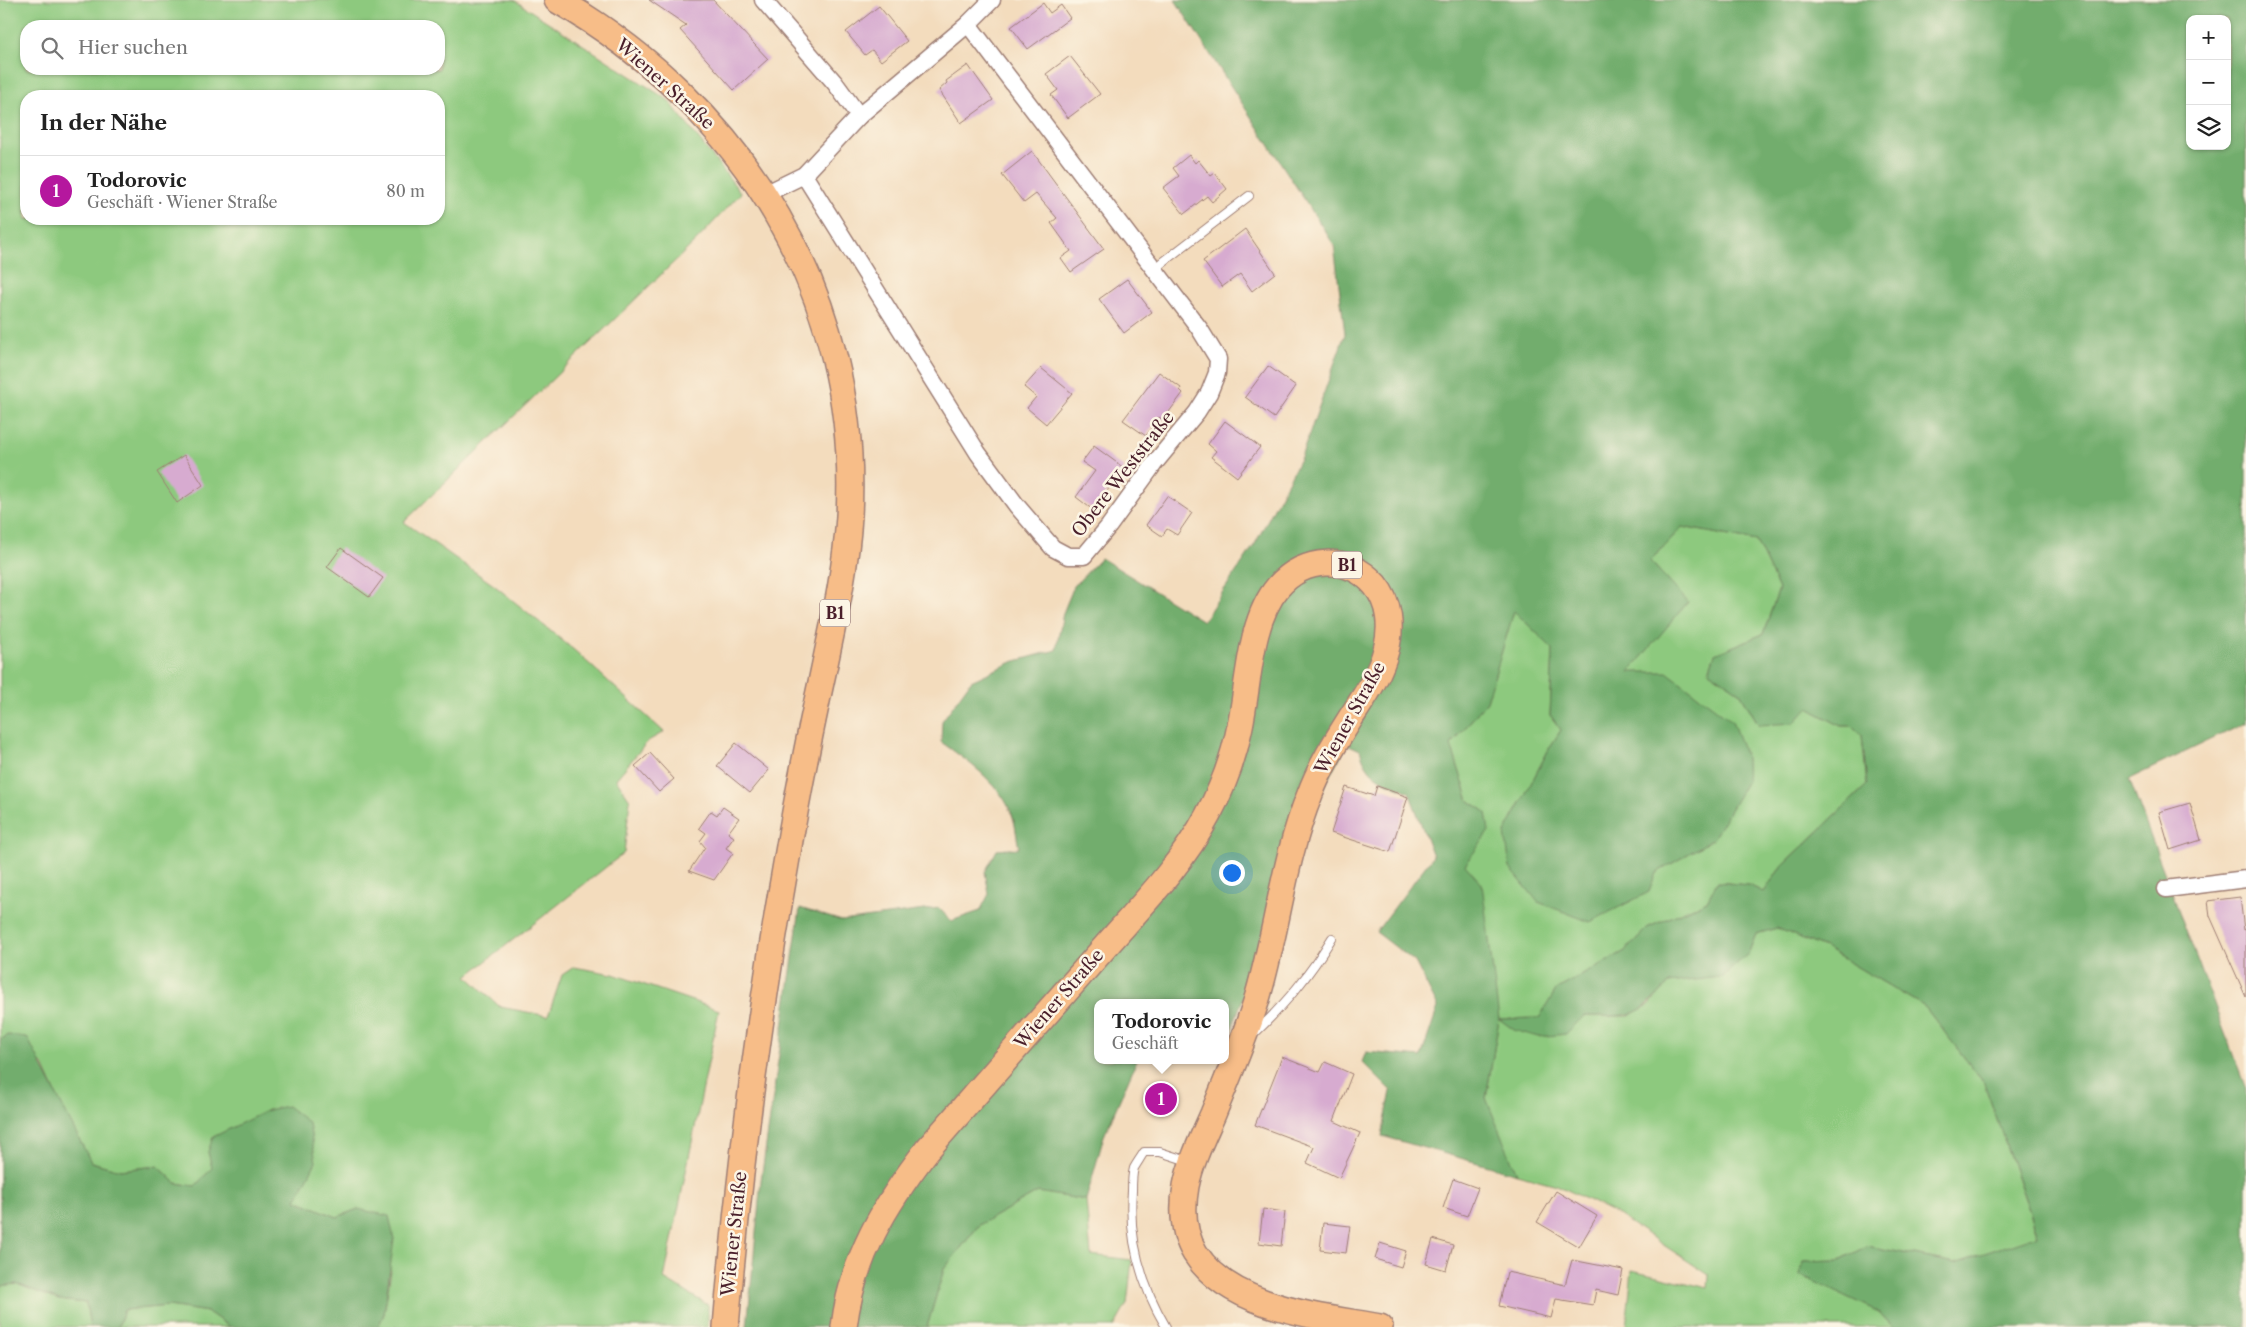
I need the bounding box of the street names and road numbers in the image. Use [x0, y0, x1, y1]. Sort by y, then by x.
street label: Wiener Straße [610, 33, 719, 134]
street label: Obere Weststraße [1067, 407, 1179, 541]
road number: B1 [1332, 552, 1362, 578]
road number: B1 [820, 600, 850, 626]
street label: Wiener Straße [1310, 658, 1390, 779]
street label: Wiener Straße [1009, 944, 1108, 1054]
street label: Wiener Straße [716, 1171, 751, 1298]

